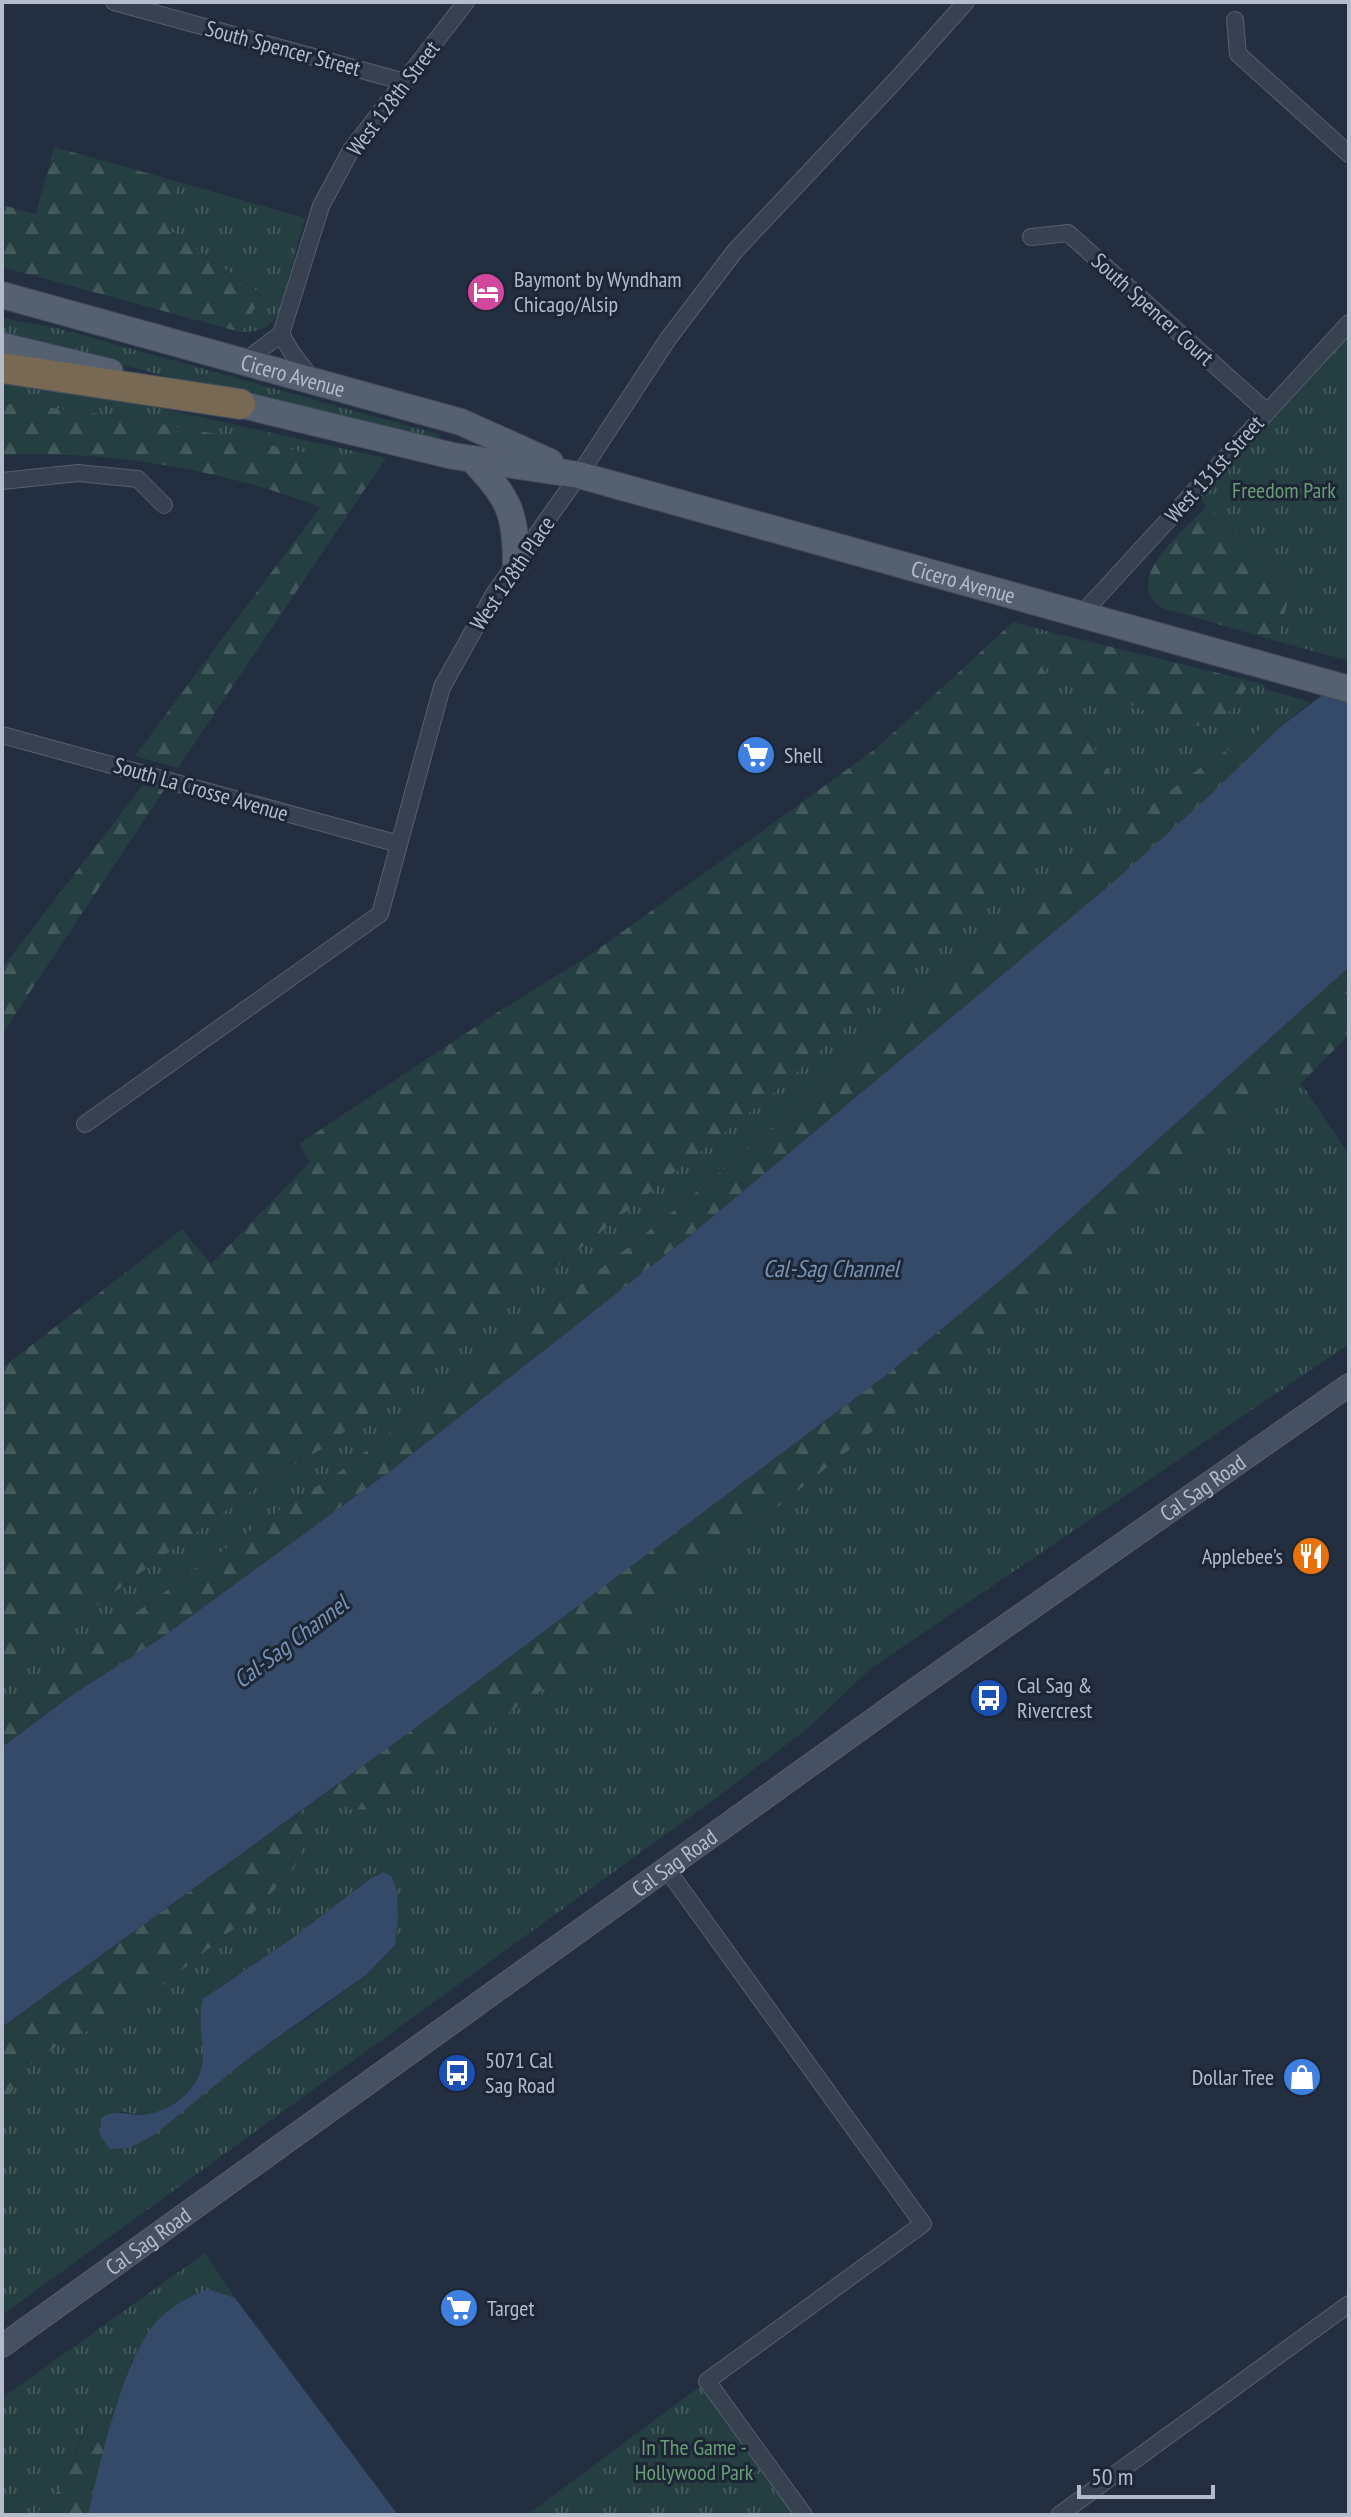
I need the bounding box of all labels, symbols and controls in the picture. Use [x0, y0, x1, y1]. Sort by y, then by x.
street label: South Spencer Street [202, 14, 364, 82]
street label: West 128th Street [341, 35, 445, 161]
street label: South Spencer Court [1086, 247, 1220, 371]
place label: Baymont by Wyndham Chicago/Alsip [514, 265, 682, 318]
hotel icon: Baymont by Wyndham Chicago/Alsip [465, 271, 507, 313]
street label: Cicero Avenue [238, 348, 348, 403]
street label: West 131st Street [1159, 410, 1269, 528]
park label: Freedom Park [1232, 476, 1336, 504]
street label: West 128th Place [464, 511, 560, 635]
street label: Cicero Avenue [908, 554, 1018, 610]
supermarket icon: Shell [735, 734, 777, 776]
place label: Shell [784, 741, 823, 769]
street label: South La Crosse Avenue [111, 751, 291, 827]
water label: Cal-Sag Channel [763, 1253, 901, 1284]
street label: Cal Sag Road [1154, 1448, 1251, 1527]
restaurant icon: Applebee's [1290, 1535, 1332, 1577]
place label: Applebee's [1202, 1542, 1283, 1570]
water label: Cal-Sag Channel [227, 1587, 356, 1695]
place label: Cal Sag & Rivercrest [1017, 1671, 1092, 1724]
bus stop icon: Cal Sag & Rivercrest [968, 1677, 1010, 1719]
street label: Cal Sag Road [626, 1823, 722, 1903]
place label: 5071 Cal Sag Road [485, 2046, 555, 2099]
bus stop icon: 5071 Cal Sag Road [436, 2052, 478, 2094]
shop icon: Dollar Tree [1281, 2056, 1323, 2098]
place label: Dollar Tree [1192, 2063, 1274, 2091]
street label: Cal Sag Road [100, 2201, 196, 2281]
supermarket icon: Target [438, 2287, 480, 2329]
place label: Target [487, 2294, 534, 2322]
park label: In The Game - Hollywood Park [635, 2433, 754, 2486]
scale bar [1079, 2449, 1213, 2499]
text: 50 m [1091, 2461, 1133, 2492]

